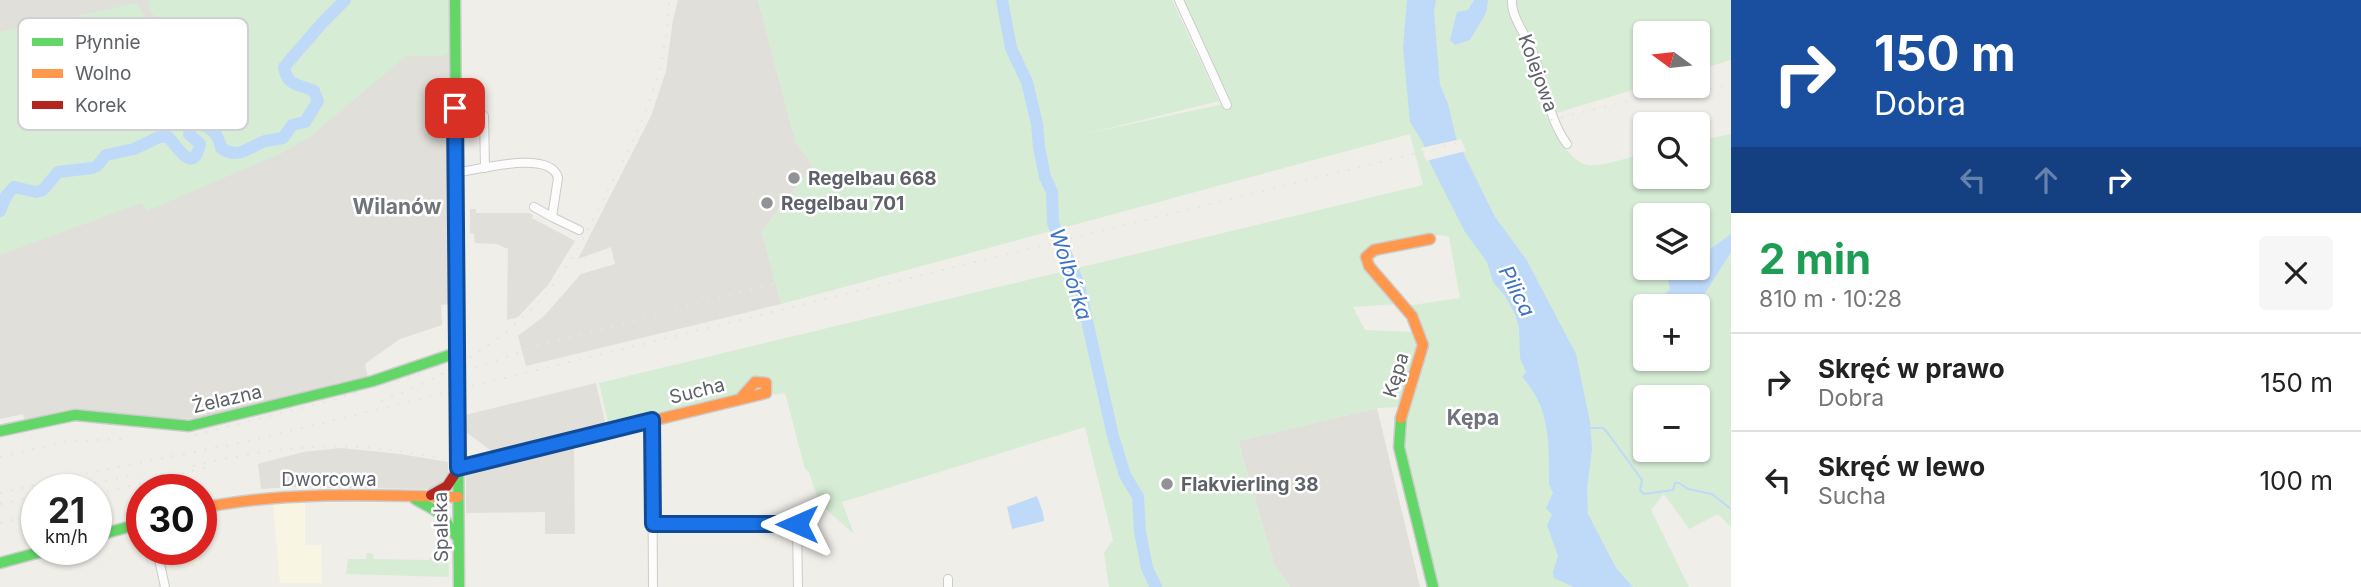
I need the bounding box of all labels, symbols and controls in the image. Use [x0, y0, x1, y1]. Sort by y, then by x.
legend [18, 18, 248, 130]
north arrow [1633, 21, 1710, 98]
map controls [1633, 21, 1710, 462]
text: 150 m [1874, 24, 2016, 83]
icon: right [1759, 28, 1850, 119]
text: Płynnie [75, 31, 141, 54]
street label: Kolejowa [1513, 31, 1563, 115]
text: Wolno [75, 62, 131, 85]
pin [425, 78, 485, 138]
text: Dobra [1874, 84, 1966, 123]
icon: arrive [436, 89, 474, 127]
text: Korek [75, 94, 127, 117]
button: search [1633, 112, 1710, 189]
icon: left [1954, 161, 1992, 199]
icon: ahead [2027, 161, 2065, 199]
icon: right [2100, 161, 2138, 199]
place label: Regelbau 668 [808, 167, 937, 190]
marker: Regelbau 668 [786, 170, 802, 186]
place label: Regelbau 701 [781, 192, 904, 215]
district label: Wilanów [353, 194, 442, 219]
marker: Regelbau 701 [759, 195, 775, 211]
button: layers [1633, 203, 1710, 280]
water label: Wolbórka [1044, 225, 1098, 323]
text: 2 min [1759, 233, 1871, 284]
button: close [2259, 236, 2333, 310]
water label: Pilica [1494, 261, 1540, 321]
text: 810 m · 10:28 [1759, 285, 1902, 313]
button: + [1633, 294, 1710, 371]
street label: Kępa [1378, 350, 1414, 400]
text: Skręć w prawo [1818, 353, 2005, 384]
icon: right [1759, 363, 1797, 401]
text: 150 m [2260, 367, 2333, 398]
street label: Sucha [667, 373, 727, 409]
street label: Żelazna [190, 380, 264, 418]
text: Dobra [1818, 384, 1884, 412]
button: − [1633, 385, 1710, 462]
district label: Kępa [1447, 405, 1499, 430]
text: Skręć w lewo [1818, 451, 1985, 482]
icon: left [1759, 461, 1797, 499]
text: 100 m [2260, 465, 2333, 496]
street label: Dworcowa [281, 468, 377, 491]
place label: Flakvierling 38 [1181, 473, 1319, 496]
speed limit sign: 30 [126, 474, 217, 565]
marker: Flakvierling 38 [1159, 476, 1175, 492]
text: Sucha [1818, 482, 1886, 510]
position arrow [760, 487, 834, 561]
text: 21 [48, 489, 85, 531]
street label: Spalska [429, 492, 453, 562]
text: km/h [45, 526, 88, 547]

